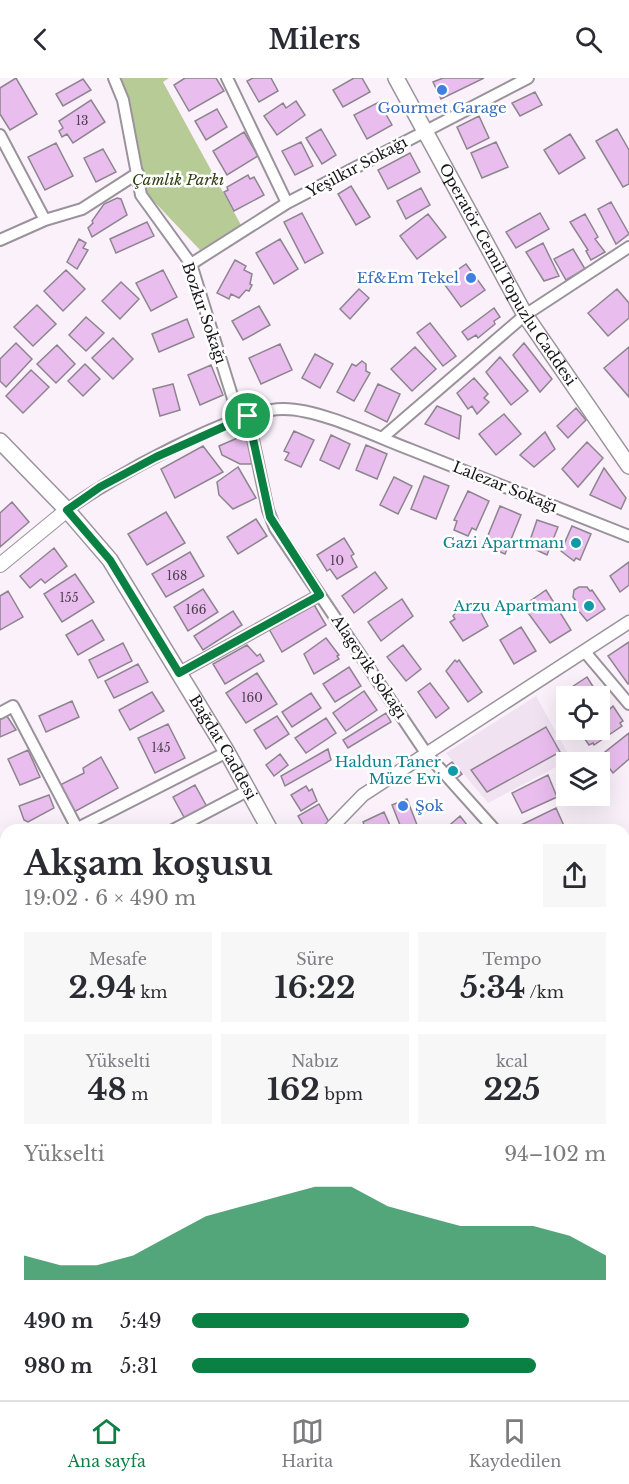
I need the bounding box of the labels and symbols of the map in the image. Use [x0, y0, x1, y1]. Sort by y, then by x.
marker: Gourmet Garage [435, 83, 449, 97]
place label: Gourmet Garage [377, 98, 507, 117]
house number: 13 [76, 113, 88, 128]
street label: Yeşilkır Sokağı [302, 132, 410, 202]
street label: Operatör Cemil Topuzlu Caddesi [435, 160, 581, 389]
park label: Çamlık Parkı [132, 170, 224, 189]
street label: Bozkır Sokağı [178, 260, 231, 366]
place label: Ef&Em Tekel [357, 268, 459, 287]
marker: Ef&Em Tekel [464, 271, 478, 285]
pin [222, 390, 273, 441]
street label: Lalezar Sokağı [450, 457, 560, 516]
place label: Gazi Apartmanı [443, 533, 564, 552]
marker: Gazi Apartmanı [569, 536, 583, 550]
house number: 10 [330, 553, 344, 568]
house number: 168 [167, 568, 187, 583]
house number: 155 [60, 590, 79, 605]
place label: Arzu Apartmanı [452, 596, 577, 615]
marker: Arzu Apartmanı [582, 599, 596, 613]
house number: 166 [186, 602, 207, 617]
street label: Alageyik Sokağı [327, 610, 411, 722]
house number: 160 [241, 690, 263, 705]
street label: Bağdat Caddesi [185, 691, 261, 803]
house number: 145 [151, 740, 171, 755]
place label: Haldun Taner Müze Evi [335, 752, 442, 788]
marker: Haldun Taner Müze Evi [446, 764, 460, 778]
place label: Şok [415, 796, 444, 815]
marker: Şok [396, 799, 410, 813]

